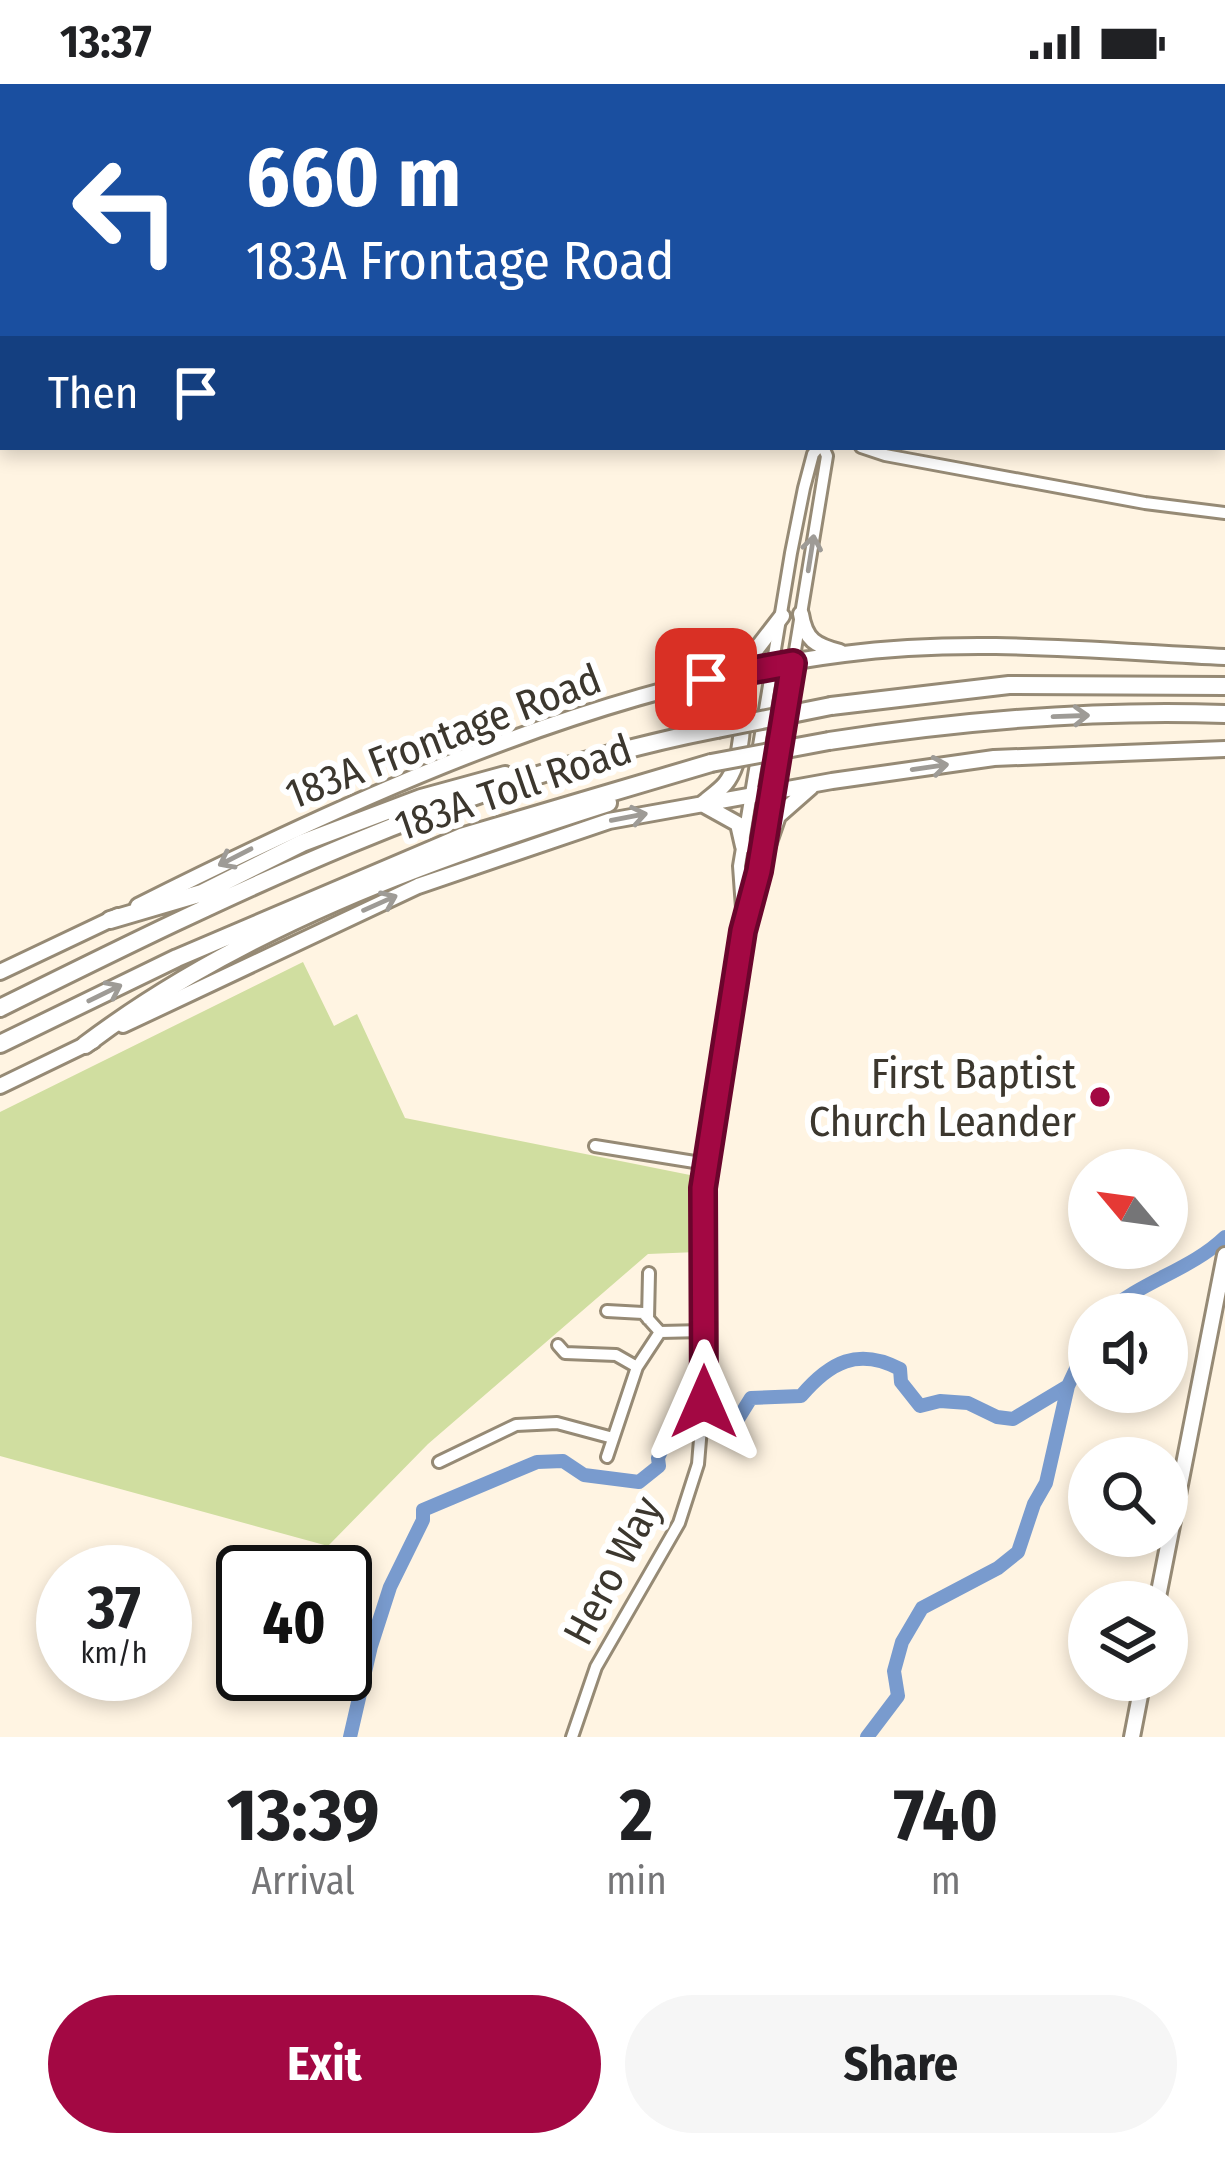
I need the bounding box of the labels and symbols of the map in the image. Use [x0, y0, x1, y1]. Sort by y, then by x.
one-way arrow [801, 534, 824, 573]
pin [655, 628, 757, 730]
street label: 183A Frontage Road [279, 654, 608, 820]
one-way arrow [1051, 704, 1090, 727]
street label: 183A Toll Road [389, 724, 638, 852]
one-way arrow [910, 755, 949, 778]
one-way arrow [609, 805, 648, 827]
one-way arrow [218, 847, 253, 870]
one-way arrow [361, 891, 397, 913]
one-way arrow [87, 980, 122, 1003]
place label: First Baptist Church Leander [809, 1049, 1076, 1147]
marker: First Baptist Church Leander [1087, 1084, 1113, 1110]
north arrow [1068, 1149, 1188, 1269]
position arrow [641, 1339, 767, 1465]
street label: Hero Way [553, 1488, 673, 1653]
speed limit sign: 40 [216, 1545, 372, 1701]

